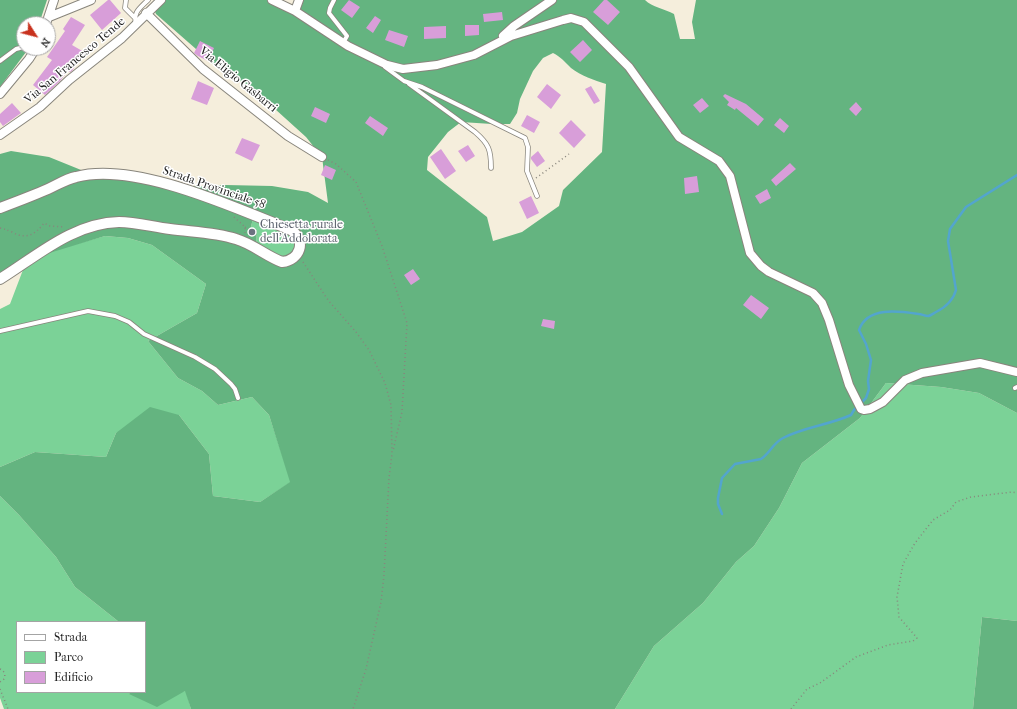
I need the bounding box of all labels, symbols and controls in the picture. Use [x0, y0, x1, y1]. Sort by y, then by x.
street label: Via San Francesco Tende [22, 15, 128, 107]
north arrow [16, 16, 56, 56]
text: N [38, 36, 53, 50]
street label: Via Eligio Gasbarri [196, 44, 280, 116]
street label: Strada Provinciale 58 [161, 164, 267, 212]
place label: Chiesetta rurale dell'Addolorata [260, 218, 343, 246]
marker: Chiesetta rurale dell'Addolorata [247, 227, 257, 237]
legend [16, 621, 146, 693]
text: Strada [54, 630, 87, 644]
text: Parco [54, 650, 83, 664]
text: Edificio [54, 670, 93, 684]

